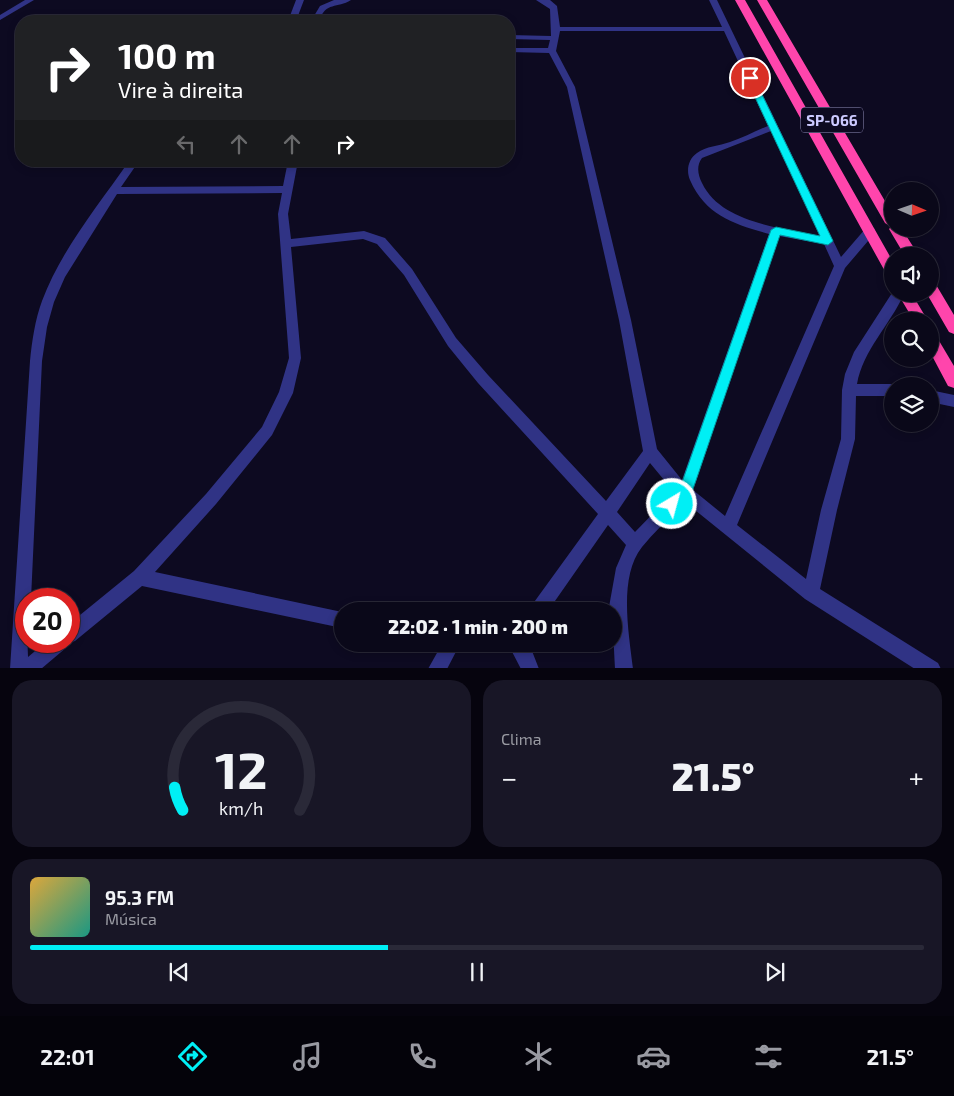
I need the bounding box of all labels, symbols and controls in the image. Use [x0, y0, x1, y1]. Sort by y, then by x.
text: 100 m [118, 34, 216, 76]
icon: right [35, 35, 100, 100]
pin [729, 57, 771, 99]
icon: arrive [736, 64, 764, 92]
text: Vire à direita [118, 76, 243, 102]
road number: SP-066 [801, 108, 863, 132]
icon: left [172, 130, 200, 158]
icon: ahead [225, 130, 253, 158]
icon: ahead [278, 130, 306, 158]
icon: right [331, 130, 359, 158]
north arrow [884, 182, 939, 238]
map controls [884, 182, 939, 432]
button: sound [884, 247, 939, 302]
button: search [884, 312, 939, 367]
button: layers [884, 377, 939, 432]
position arrow [645, 477, 697, 529]
speed limit sign: 20 [15, 588, 80, 653]
text: 22:02 · 1 min · 200 m [388, 615, 568, 638]
text: Clima [501, 729, 542, 748]
text: 12 [215, 737, 268, 799]
text: 21.5° [671, 753, 755, 799]
text: − [501, 760, 517, 794]
text: + [909, 760, 924, 794]
text: km/h [219, 797, 264, 819]
text: 95.3 FM [105, 886, 174, 909]
text: Música [105, 909, 157, 928]
icon: previous [165, 958, 193, 986]
icon: pause [463, 958, 491, 986]
icon: next [761, 958, 789, 986]
icon: directions [175, 1039, 210, 1074]
icon: music [290, 1039, 325, 1074]
icon: phone [405, 1039, 440, 1074]
icon: climate [521, 1039, 556, 1074]
icon: car [636, 1039, 671, 1074]
icon: filters [751, 1039, 786, 1074]
text: 22:01 [40, 1043, 95, 1069]
text: 21.5° [866, 1043, 914, 1069]

